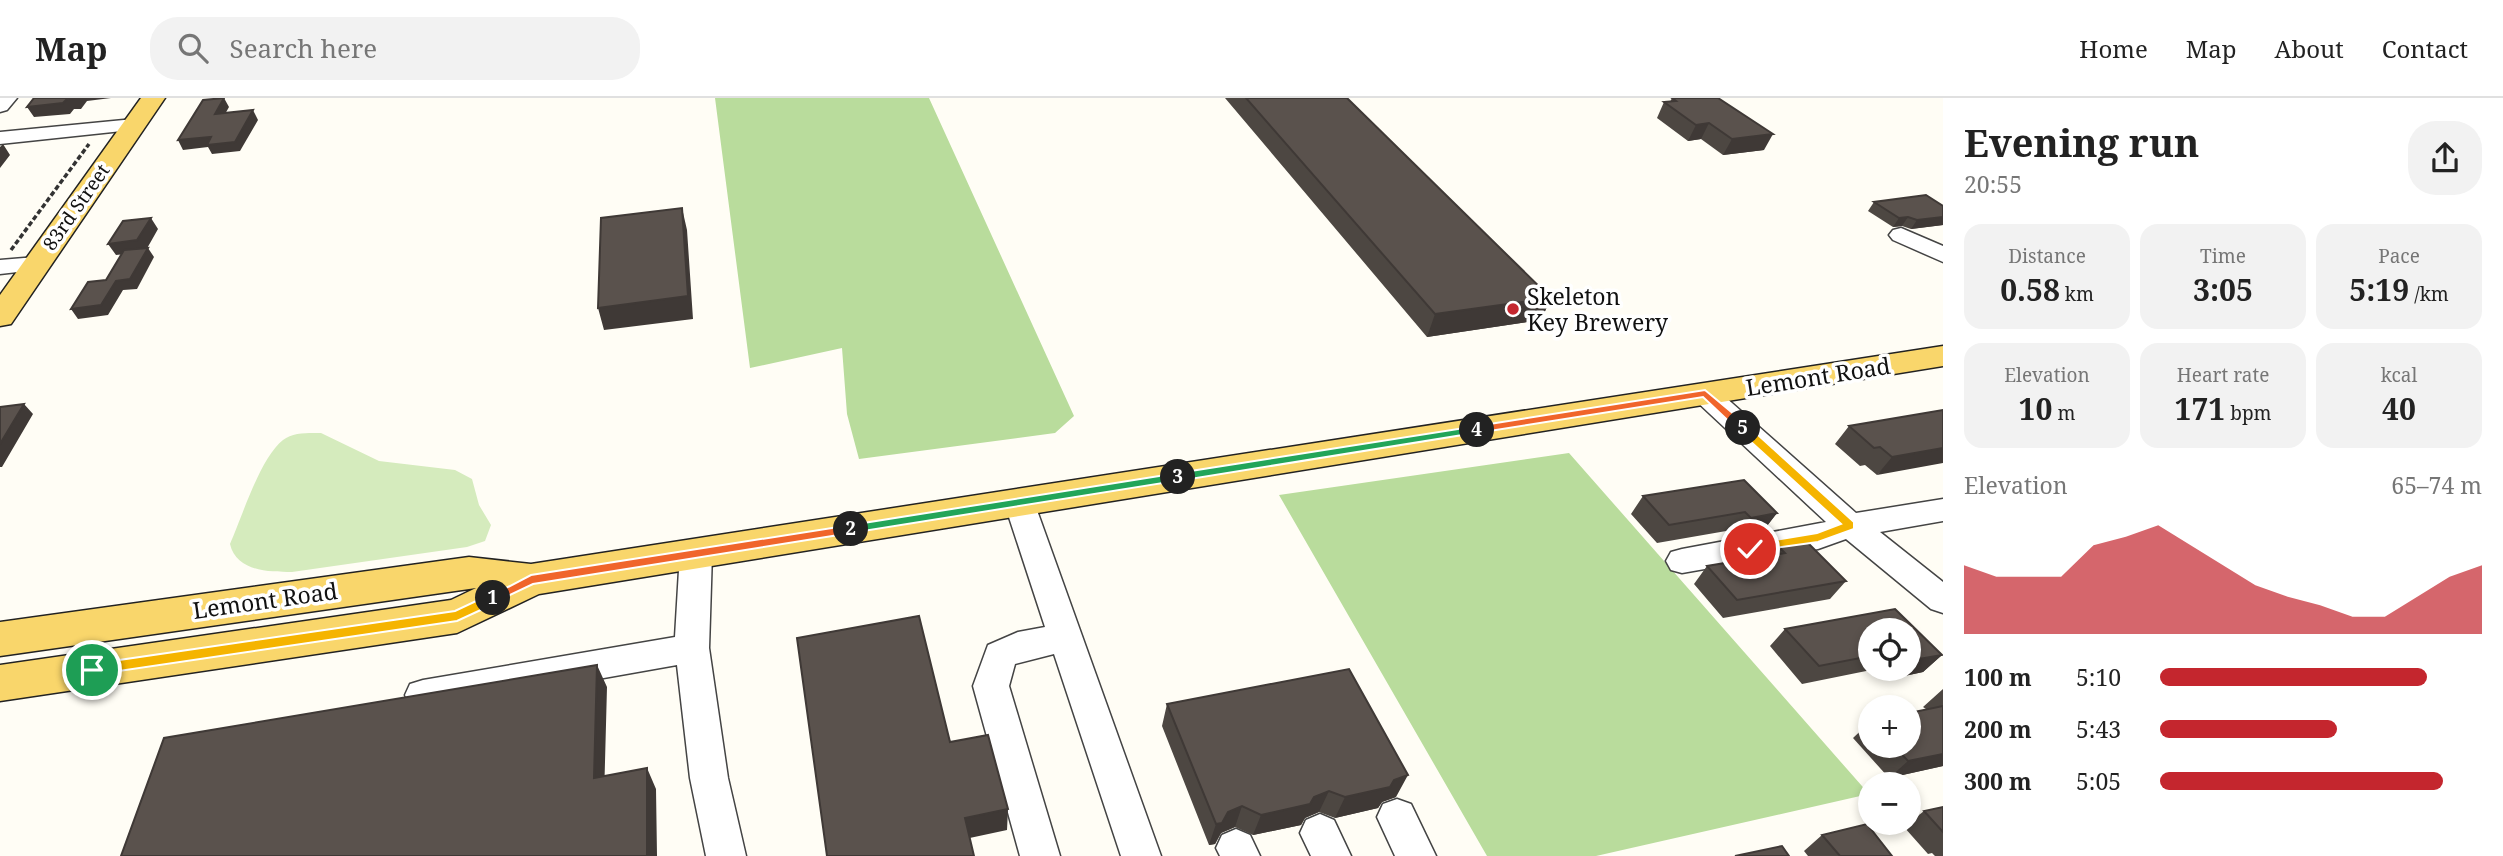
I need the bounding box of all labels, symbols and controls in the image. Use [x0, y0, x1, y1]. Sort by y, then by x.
search box [150, 17, 640, 80]
text: Map [35, 26, 108, 71]
icon: search [174, 29, 212, 67]
text: Search here [230, 30, 377, 66]
text: Home [2079, 32, 2148, 65]
text: Map [2186, 32, 2237, 65]
text: About [2275, 32, 2344, 65]
text: Contact [2382, 32, 2468, 65]
text: Evening run [1964, 116, 2199, 168]
button: share [2408, 121, 2482, 195]
street label: 83rd Street [37, 158, 115, 255]
text: 20:55 [1964, 168, 2022, 200]
text: Distance [2008, 243, 2086, 269]
text: Time [2200, 243, 2246, 269]
text: Pace [2378, 243, 2420, 269]
text: 0.58 [2000, 269, 2060, 310]
text: 3:05 [2193, 269, 2253, 310]
text: 5:19 [2349, 269, 2409, 310]
place label: Skeleton Key Brewery [1527, 280, 1668, 338]
text: km [2060, 281, 2094, 307]
text: /km [2409, 281, 2449, 307]
marker: Skeleton Key Brewery [1505, 301, 1521, 317]
street label: Lemont Road [1743, 349, 1893, 403]
text: Elevation [2004, 362, 2090, 388]
text: Heart rate [2177, 362, 2269, 388]
text: kcal [2381, 362, 2417, 388]
text: 10 [2019, 388, 2053, 429]
text: 171 [2174, 388, 2225, 429]
text: 40 [2382, 388, 2416, 429]
text: m [2053, 400, 2075, 426]
text: bpm [2225, 400, 2272, 426]
pin: 5 [1726, 410, 1760, 446]
pin: 4 [1460, 412, 1494, 448]
text: 5 [1737, 414, 1748, 440]
text: 4 [1471, 416, 1482, 442]
pin: 3 [1160, 460, 1196, 494]
text: 3 [1172, 463, 1183, 489]
text: Elevation [1964, 469, 2068, 501]
text: 65–74 m [2391, 469, 2482, 501]
pin: 2 [834, 512, 868, 546]
text: 2 [845, 515, 856, 541]
pin [1720, 519, 1780, 579]
icon: check [1731, 530, 1769, 568]
street label: Lemont Road [190, 574, 340, 626]
pin: 1 [476, 580, 510, 616]
text: 1 [487, 584, 498, 610]
map controls [1858, 618, 1921, 835]
button: locate [1858, 618, 1921, 681]
pin [62, 640, 122, 700]
icon: arrive [73, 651, 111, 689]
text: 100 m [1964, 661, 2032, 693]
text: 5:10 [2076, 661, 2121, 693]
button: + [1858, 695, 1921, 758]
text: 200 m [1964, 713, 2032, 745]
text: 5:43 [2076, 713, 2121, 745]
text: 300 m [1964, 765, 2032, 797]
text: 5:05 [2076, 765, 2121, 797]
button: − [1858, 772, 1921, 835]

